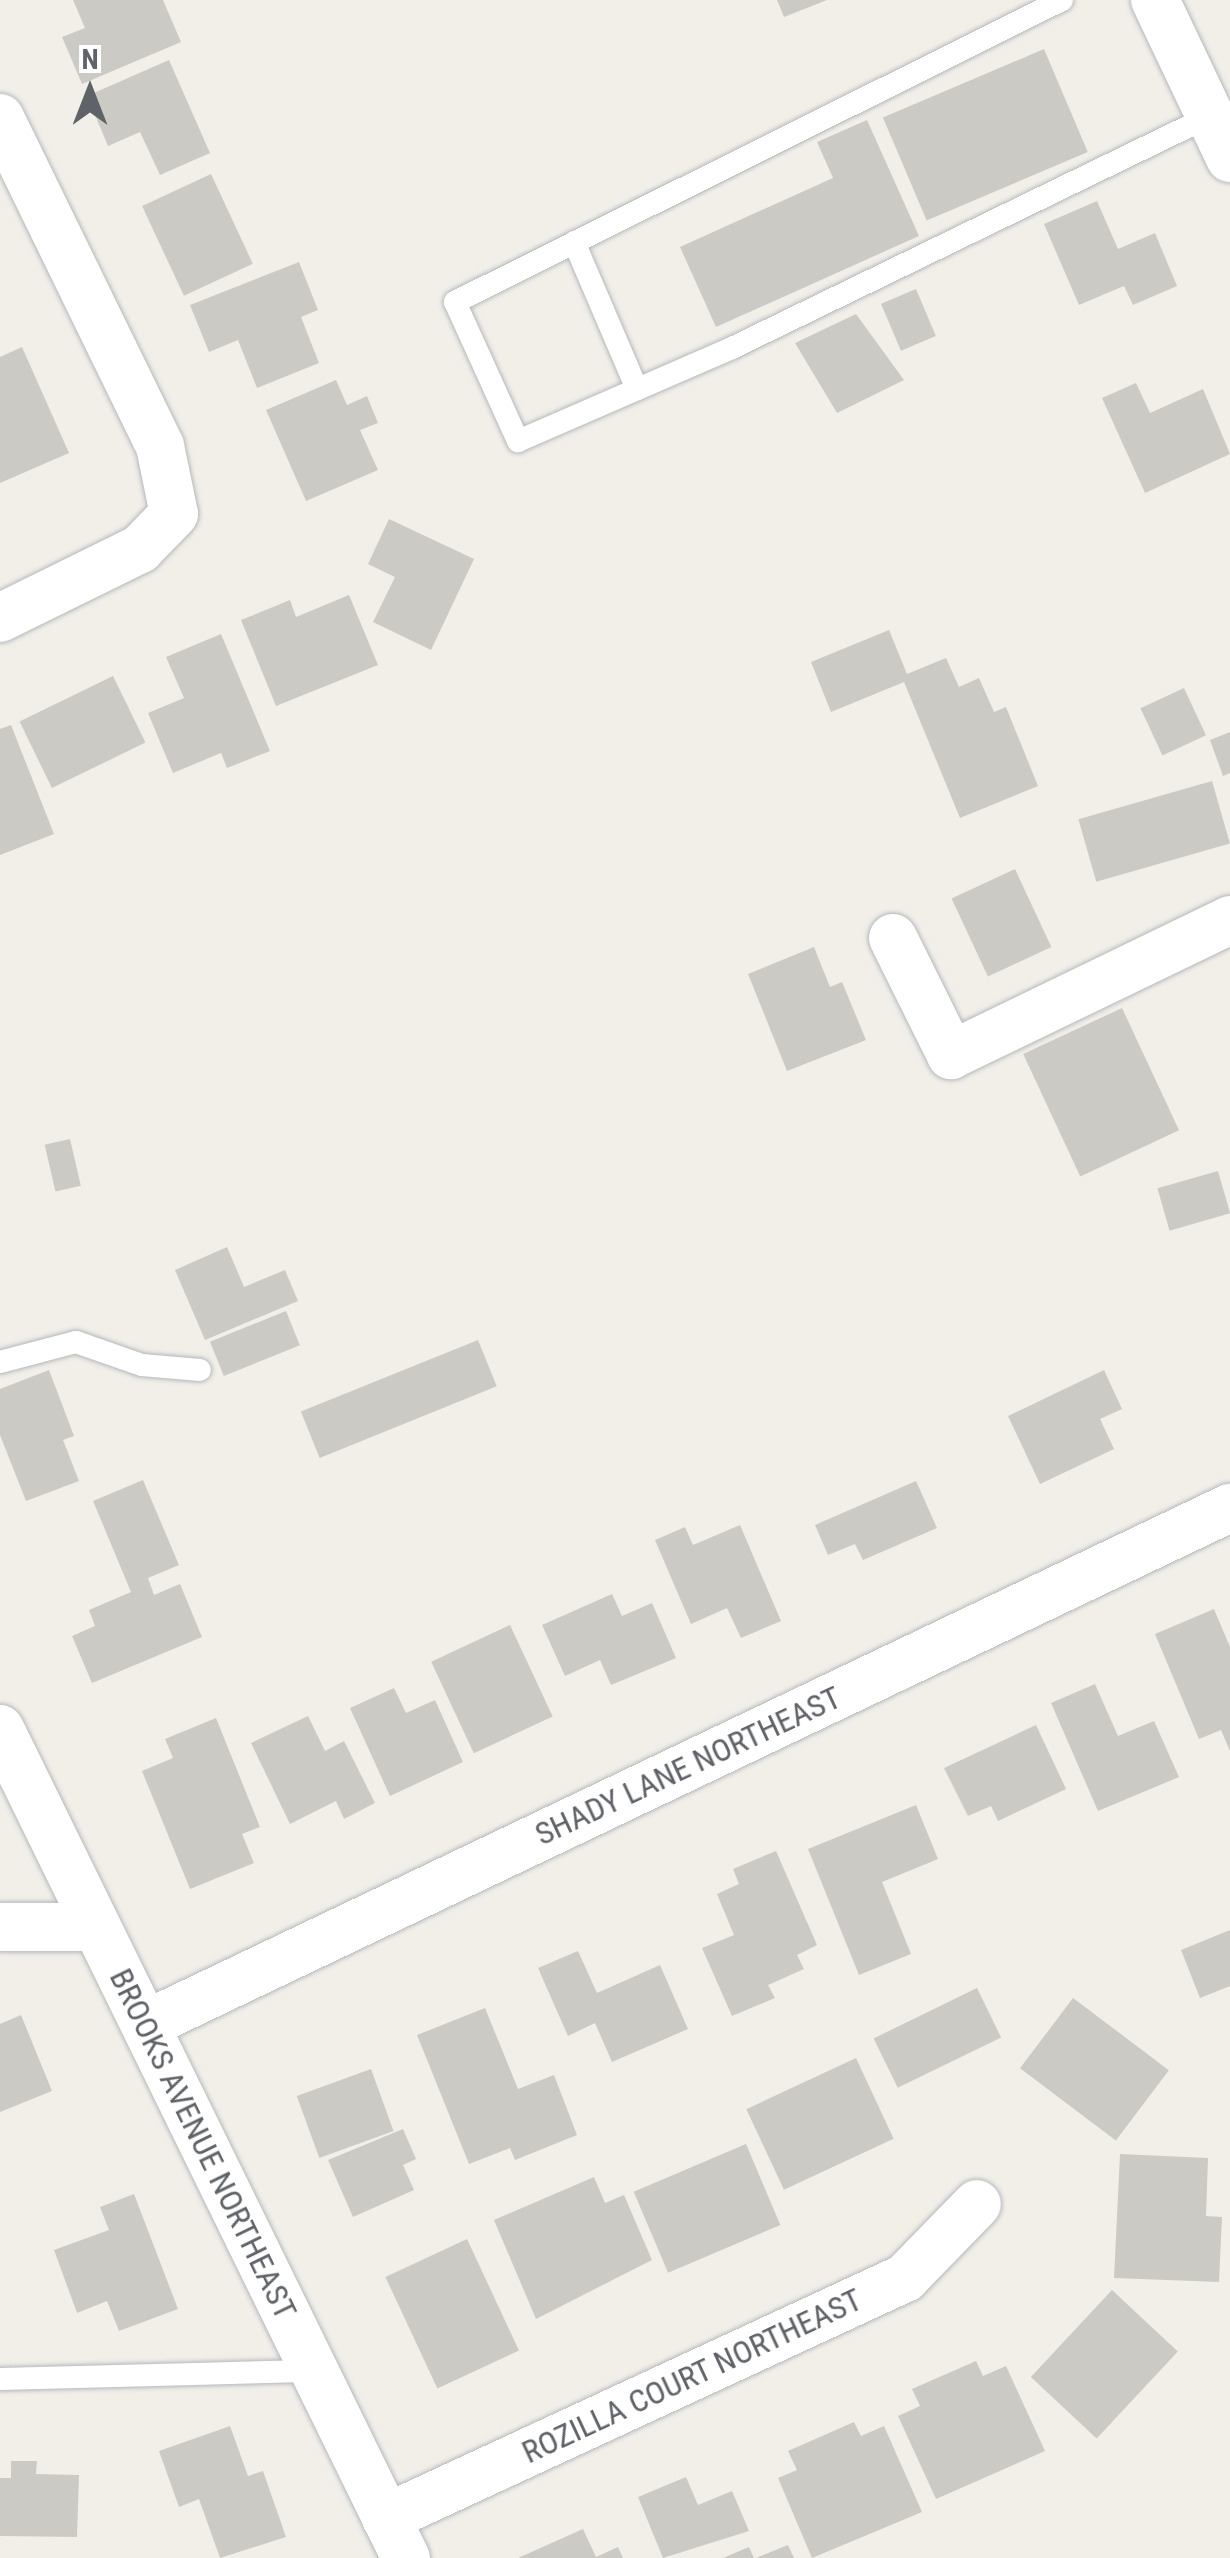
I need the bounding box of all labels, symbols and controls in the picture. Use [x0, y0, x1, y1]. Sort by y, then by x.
north arrow [40, 40, 140, 140]
text: N [81, 43, 99, 76]
street label: SHADY LANE NORTHEAST [529, 1678, 847, 1854]
street label: BROOKS AVENUE NORTHEAST [101, 1962, 305, 2326]
street label: ROZILLA COURT NORTHEAST [516, 2280, 868, 2472]

